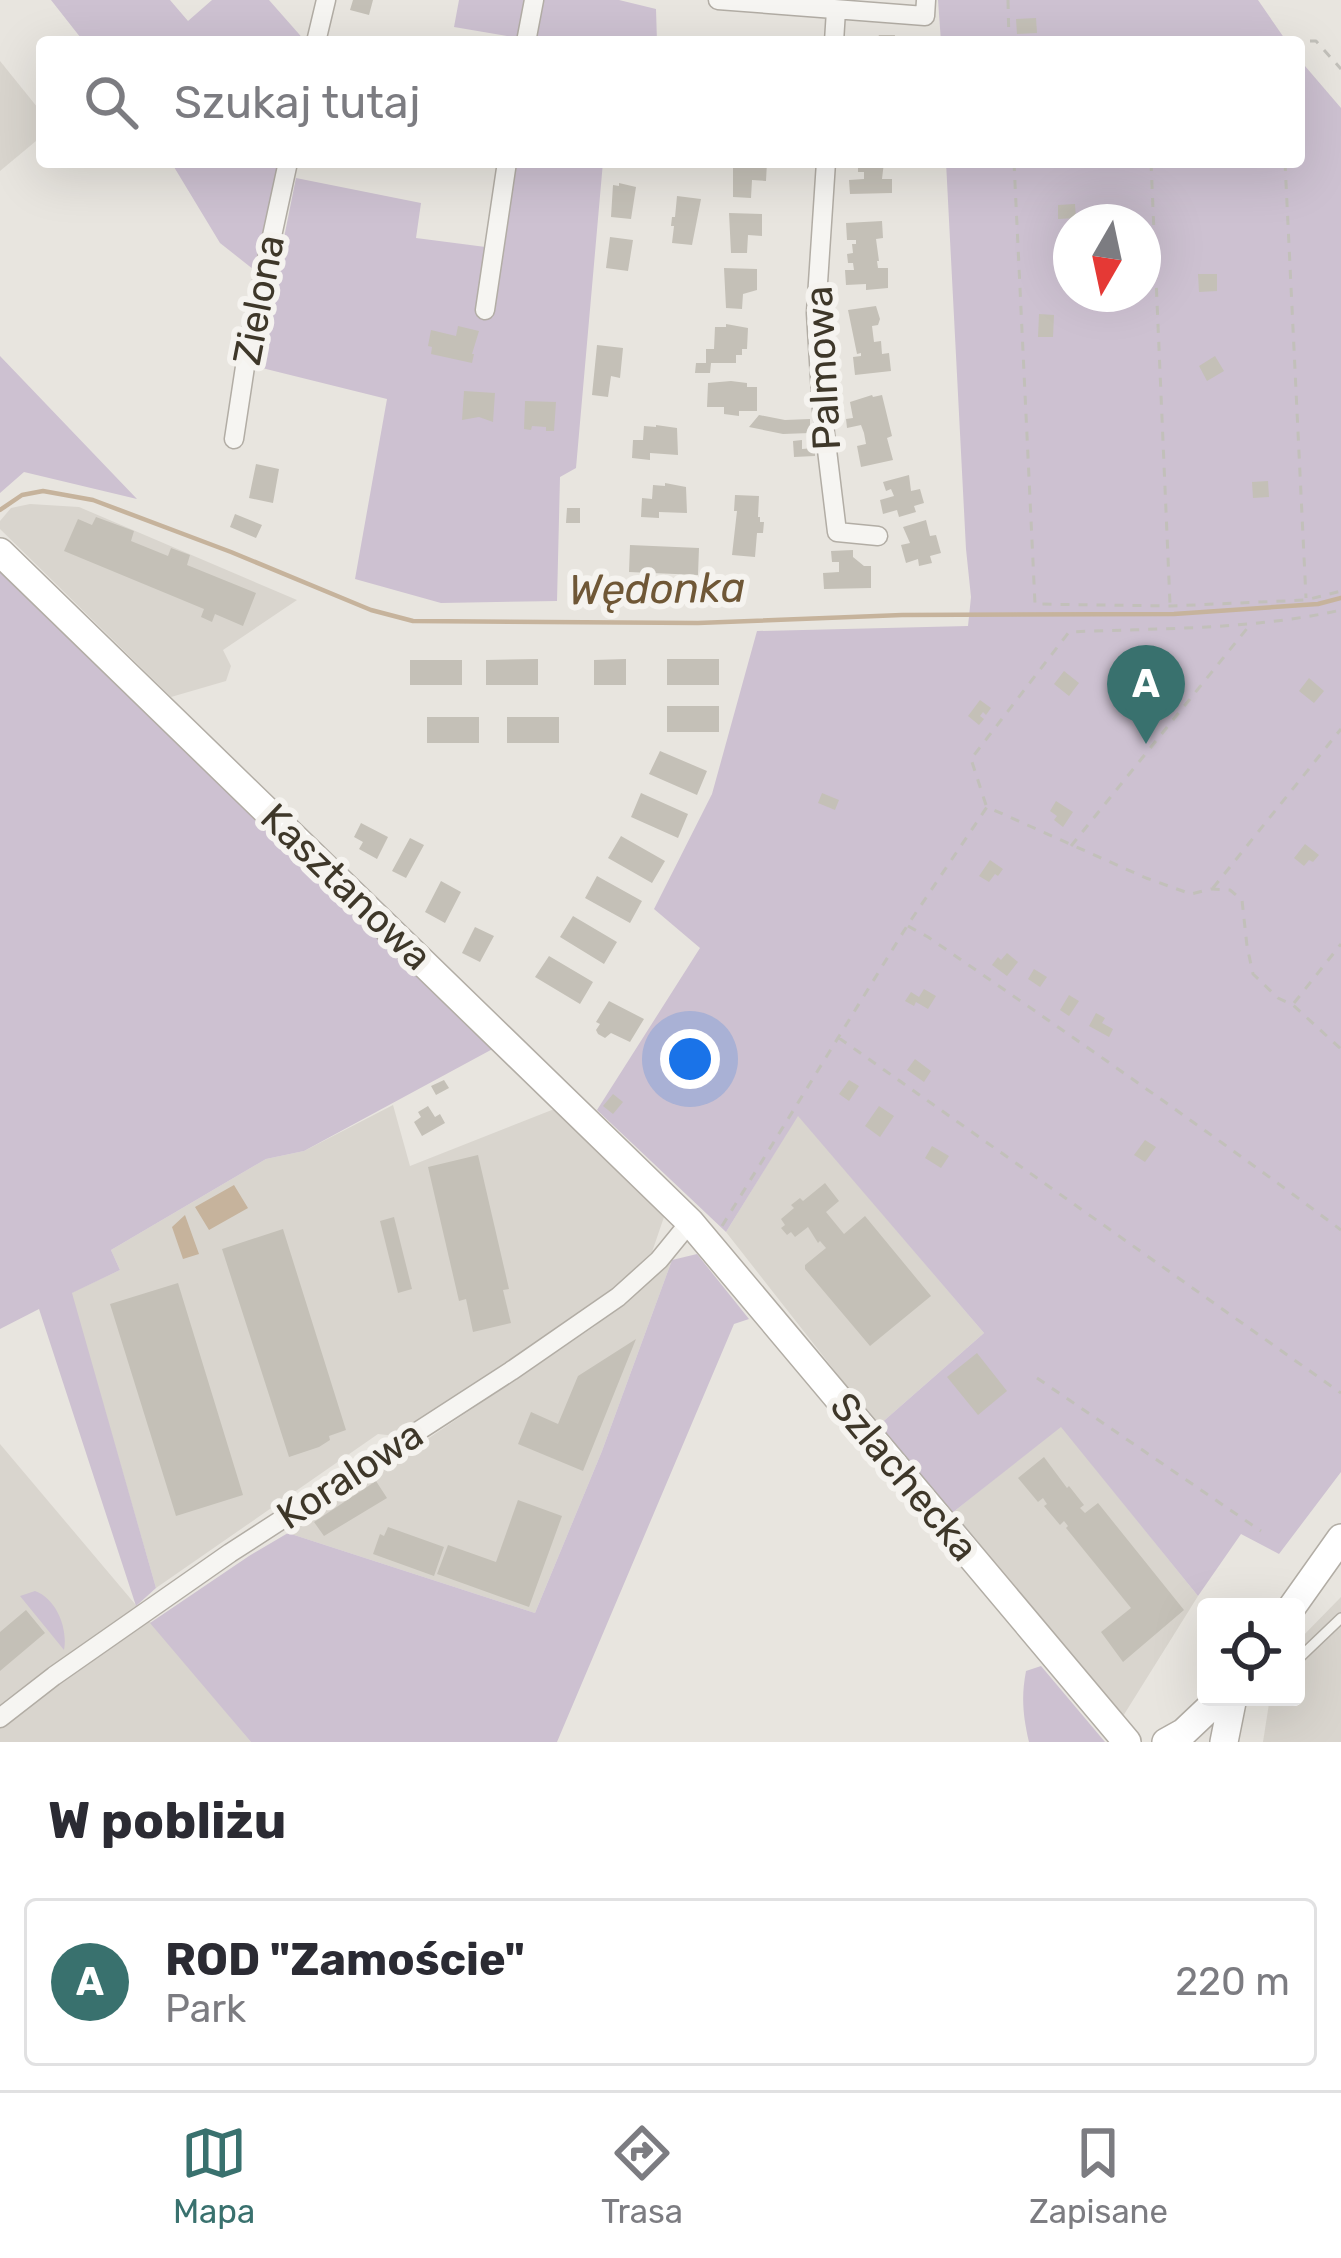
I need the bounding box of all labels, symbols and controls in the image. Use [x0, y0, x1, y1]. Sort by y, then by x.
search box [36, 36, 1305, 168]
icon: search [78, 69, 144, 135]
text: Szukaj tutaj [174, 76, 421, 129]
north arrow [1053, 204, 1161, 312]
street label: Zielona [224, 231, 294, 369]
street label: Palmowa [796, 285, 850, 451]
water label: Wędonka [568, 562, 746, 616]
pin: A [1107, 645, 1185, 744]
street label: Kasztanowa [251, 794, 441, 980]
your location [660, 1029, 720, 1089]
street label: Szlachecka [820, 1384, 988, 1570]
street label: Koralowa [269, 1411, 431, 1539]
map controls [1197, 1598, 1305, 1706]
button: locate [1197, 1598, 1305, 1706]
text: W pobliżu [48, 1790, 286, 1851]
text: ROD "Zamoście" [165, 1933, 525, 1986]
text: A [76, 1959, 104, 2005]
text: 220 m [1175, 1959, 1290, 2005]
text: Park [165, 1986, 246, 2032]
tab: Mapa [173, 2120, 255, 2231]
tab: Trasa [601, 2120, 683, 2231]
tab: Zapisane [1029, 2120, 1168, 2231]

